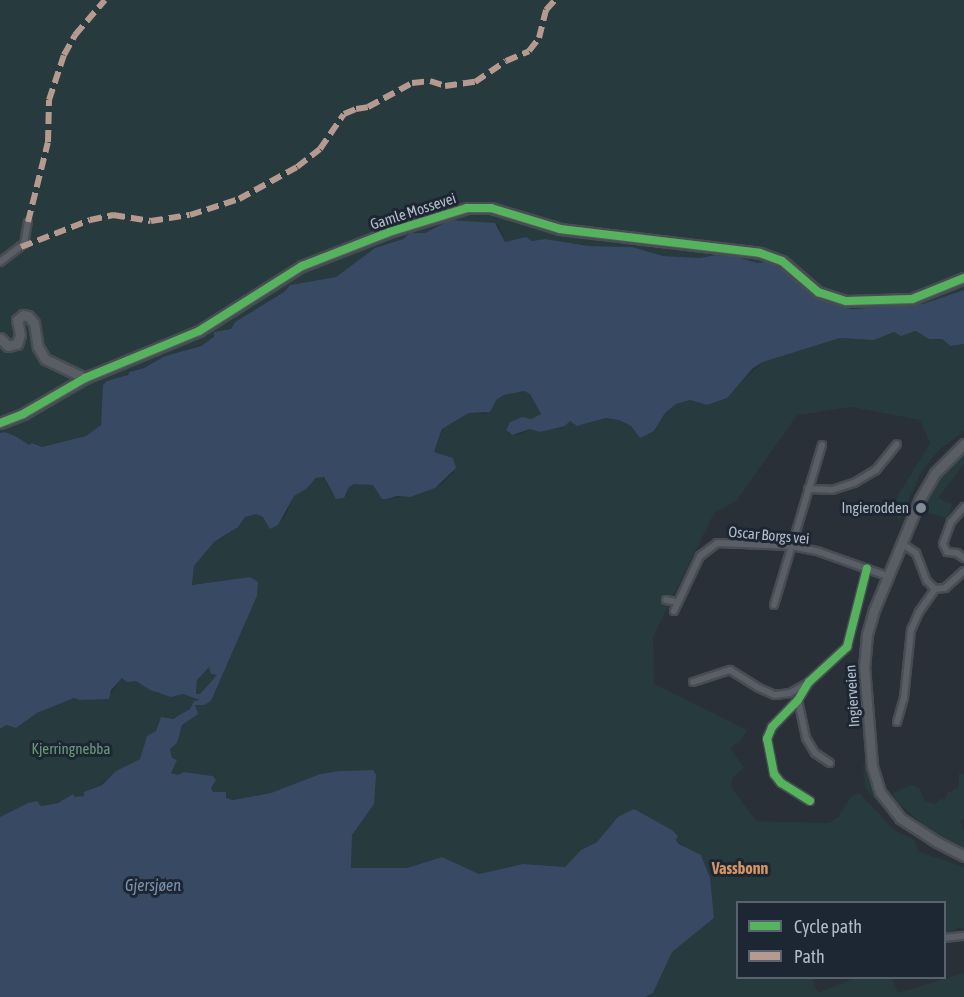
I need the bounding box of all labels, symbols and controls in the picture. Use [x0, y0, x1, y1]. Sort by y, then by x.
street label: Gamle Mossevei [368, 189, 458, 233]
place label: Ingierodden [841, 499, 909, 517]
marker: Ingierodden [914, 501, 928, 515]
street label: Oscar Borgs vei [728, 522, 810, 548]
street label: Ingierveien [841, 664, 863, 728]
park label: Kjerringnebba [32, 740, 110, 758]
district label: Vassbonn [712, 858, 768, 878]
water label: Gjersjøen [125, 875, 181, 895]
legend [736, 901, 946, 979]
text: Cycle path [794, 916, 862, 937]
text: Path [794, 946, 825, 967]

